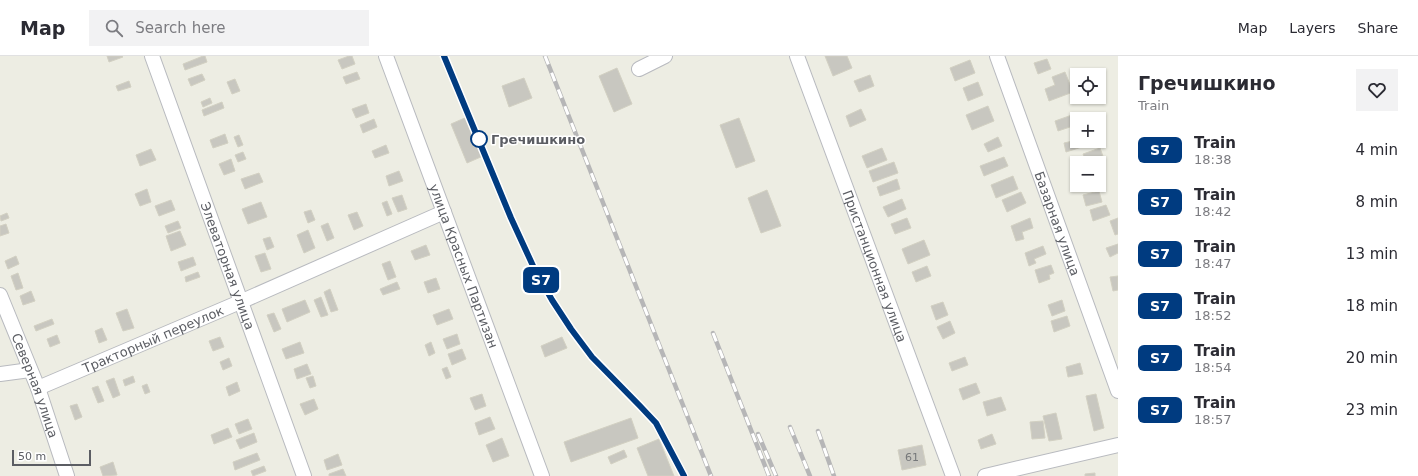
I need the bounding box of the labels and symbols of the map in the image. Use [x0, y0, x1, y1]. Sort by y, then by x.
marker: Гречишкино [470, 130, 488, 148]
place label: Гречишкино [491, 132, 585, 147]
street label: Базарная улица [1032, 169, 1083, 278]
street label: улица Красных Партизан [427, 182, 501, 350]
street label: Пристанционная улица [840, 188, 910, 344]
street label: Элеваторная улица [198, 200, 258, 332]
line badge: S7 [523, 267, 559, 293]
street label: Тракторный переулок [79, 302, 226, 376]
street label: Северная улица [9, 331, 61, 440]
scale bar [12, 448, 91, 467]
house number: 61 [905, 451, 919, 464]

